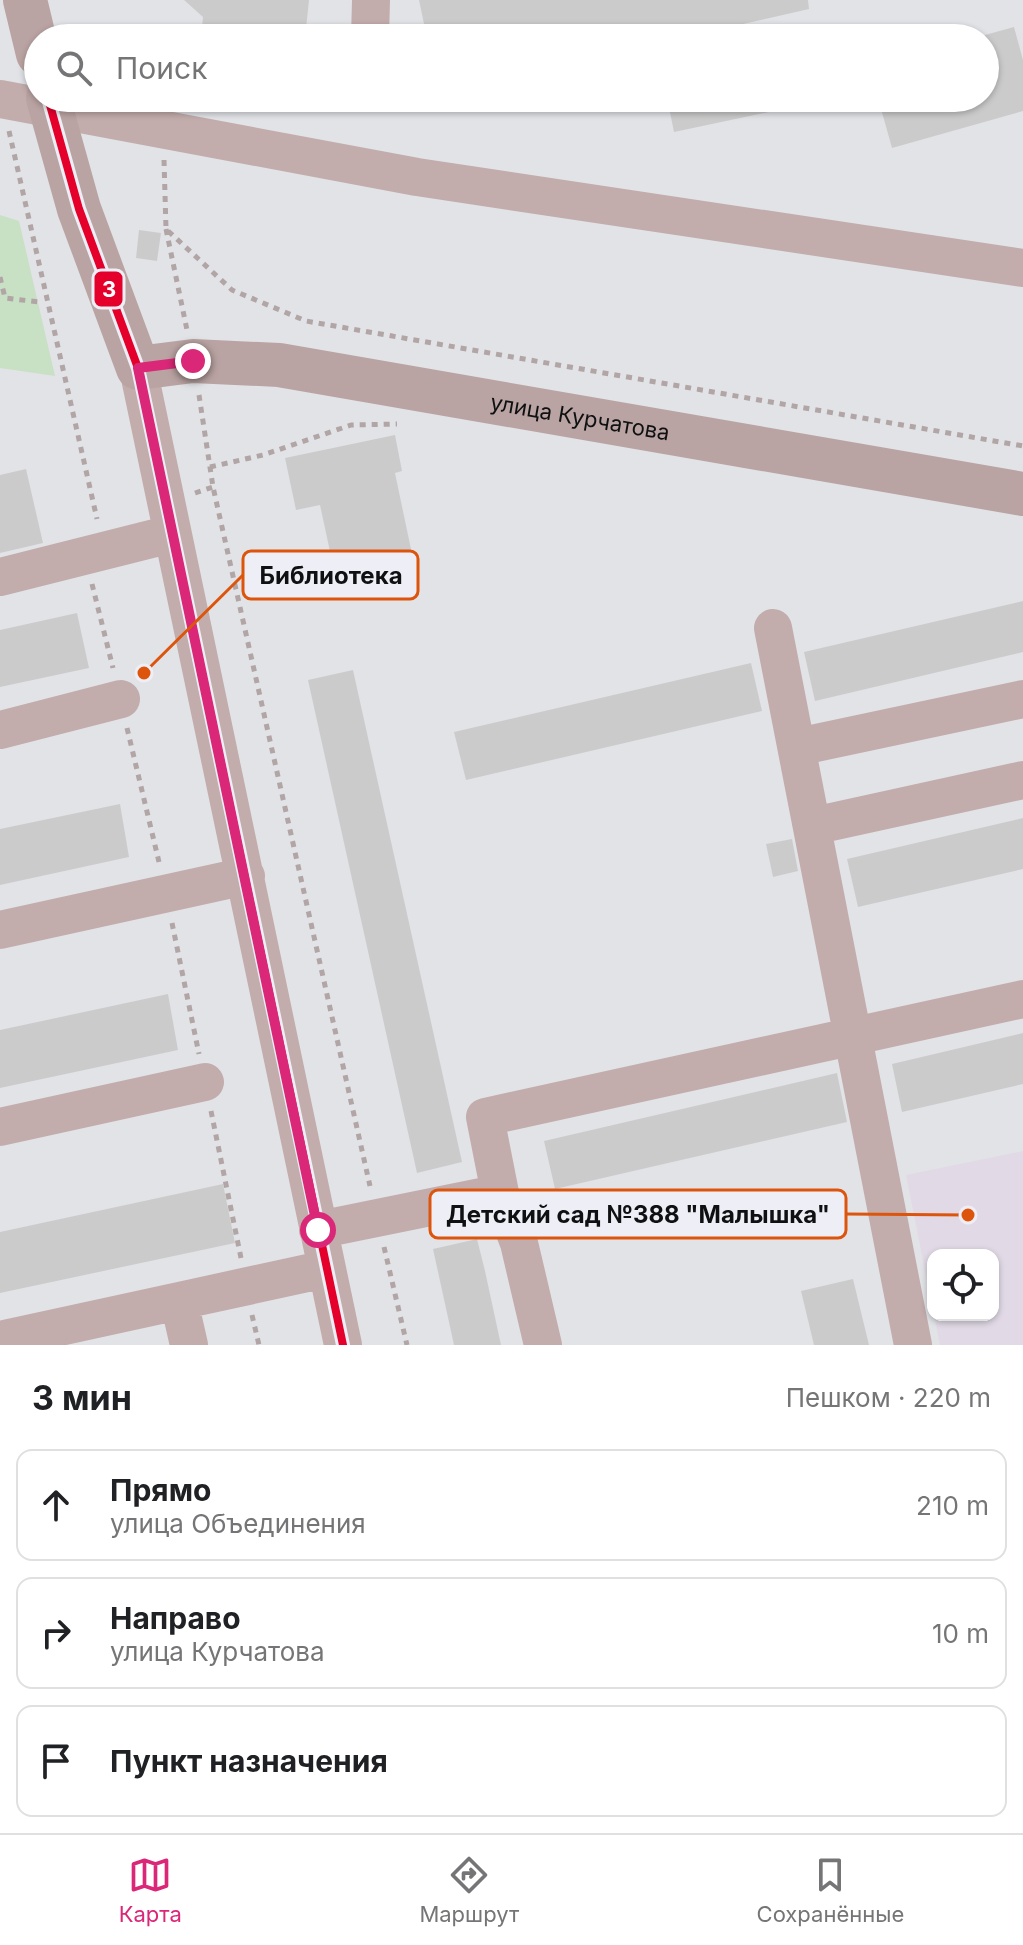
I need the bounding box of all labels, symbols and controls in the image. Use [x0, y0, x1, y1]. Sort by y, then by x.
search box [24, 24, 999, 112]
icon: search [52, 46, 96, 90]
text: Поиск [116, 50, 207, 86]
line badge: 3 [93, 270, 124, 308]
text: 3 [102, 276, 116, 302]
route end [175, 343, 211, 379]
street label: улица Курчатова [488, 389, 672, 446]
callout: Библиотека [243, 551, 418, 599]
text: Библиотека [259, 561, 403, 590]
callout: Детский сад №388 "Малышка" [430, 1190, 846, 1238]
text: Детский сад №388 "Малышка" [446, 1200, 830, 1229]
route start [300, 1212, 336, 1248]
map controls [927, 1249, 999, 1321]
button: locate [927, 1249, 999, 1321]
text: 3 мин [32, 1377, 132, 1418]
text: Пешком · 220 m [786, 1382, 991, 1413]
text: Прямо [110, 1472, 211, 1508]
icon: ahead [34, 1483, 78, 1527]
text: 210 m [916, 1490, 989, 1521]
text: улица Объединения [110, 1508, 366, 1539]
text: Направо [110, 1600, 241, 1636]
icon: right [34, 1611, 78, 1655]
text: 10 m [932, 1618, 989, 1649]
text: улица Курчатова [110, 1636, 325, 1667]
icon: arrive [34, 1739, 78, 1783]
text: Пункт назначения [110, 1743, 388, 1779]
tab: Карта [119, 1853, 182, 1927]
tab: Маршрут [419, 1853, 519, 1927]
tab: Сохранённые [757, 1853, 904, 1927]

